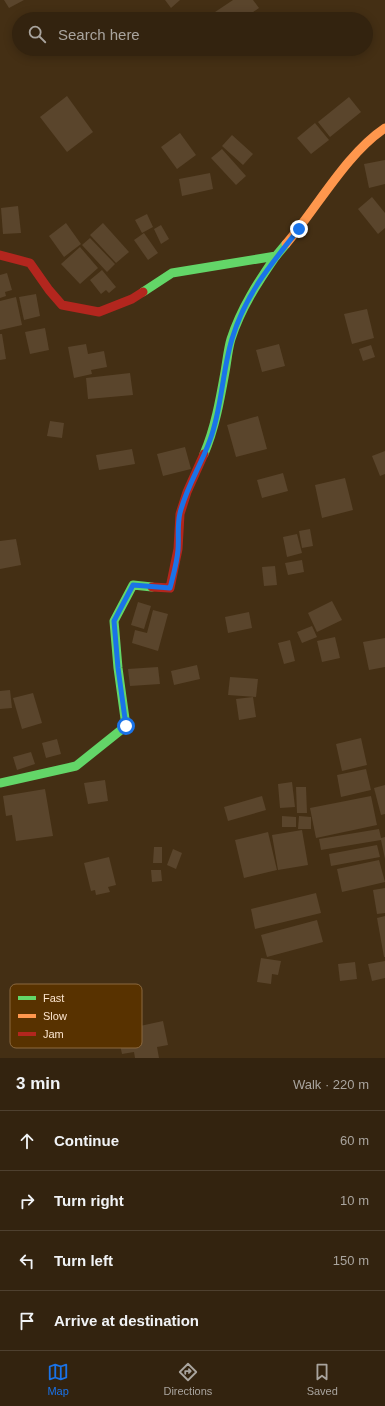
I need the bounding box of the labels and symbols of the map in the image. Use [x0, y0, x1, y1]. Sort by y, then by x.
route end [290, 220, 308, 238]
route start [117, 717, 135, 735]
legend [10, 984, 142, 1048]
text: Fast [43, 992, 64, 1004]
text: Slow [43, 1010, 67, 1022]
text: Jam [43, 1028, 64, 1040]

